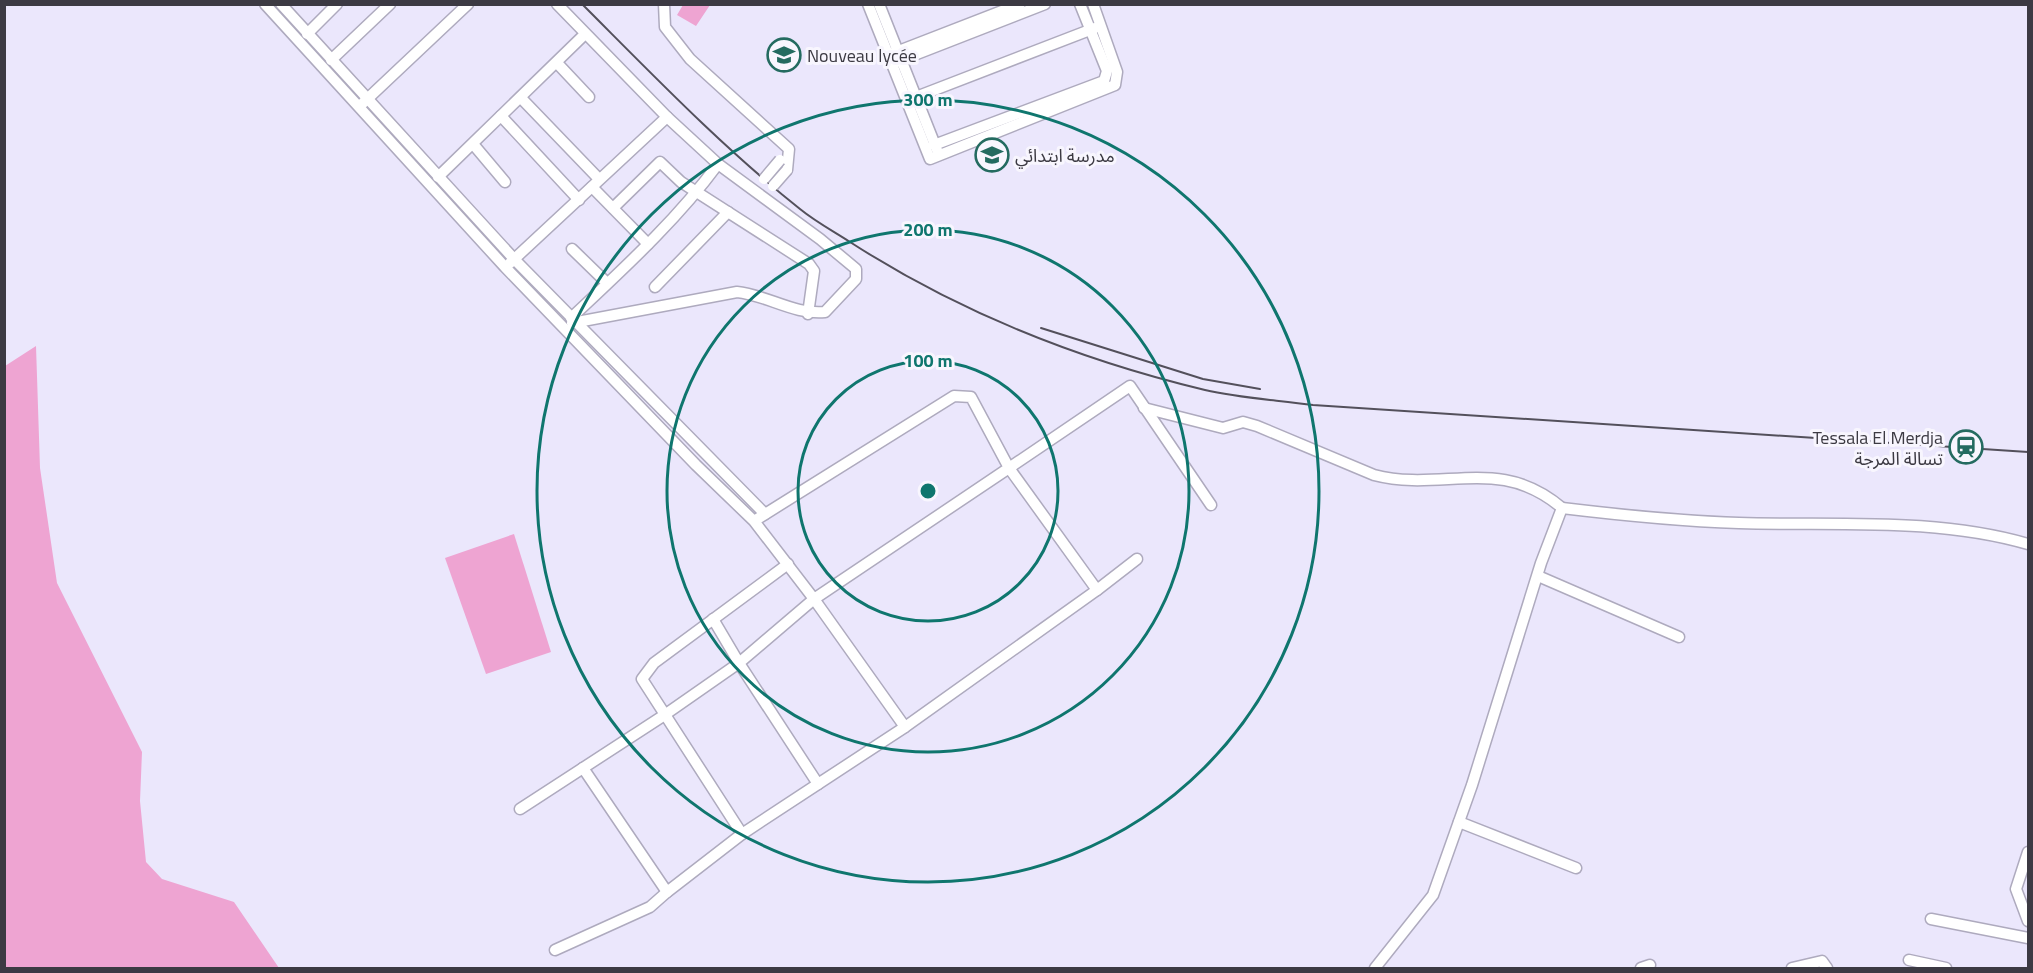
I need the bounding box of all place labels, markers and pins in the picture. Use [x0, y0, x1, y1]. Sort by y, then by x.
school or university icon: Nouveau lycée [766, 37, 802, 73]
place label: Nouveau lycée [807, 42, 917, 69]
school or university icon: مدرسة ابتدائي [974, 137, 1010, 173]
place label: مدرسة ابتدائي [1015, 142, 1115, 169]
place label: Tessala El Merdja تسالة المرجة [1813, 424, 1943, 472]
station icon: Tessala El Merdja تسالة المرجة [1948, 429, 1984, 465]
centre of rings [918, 481, 938, 501]

